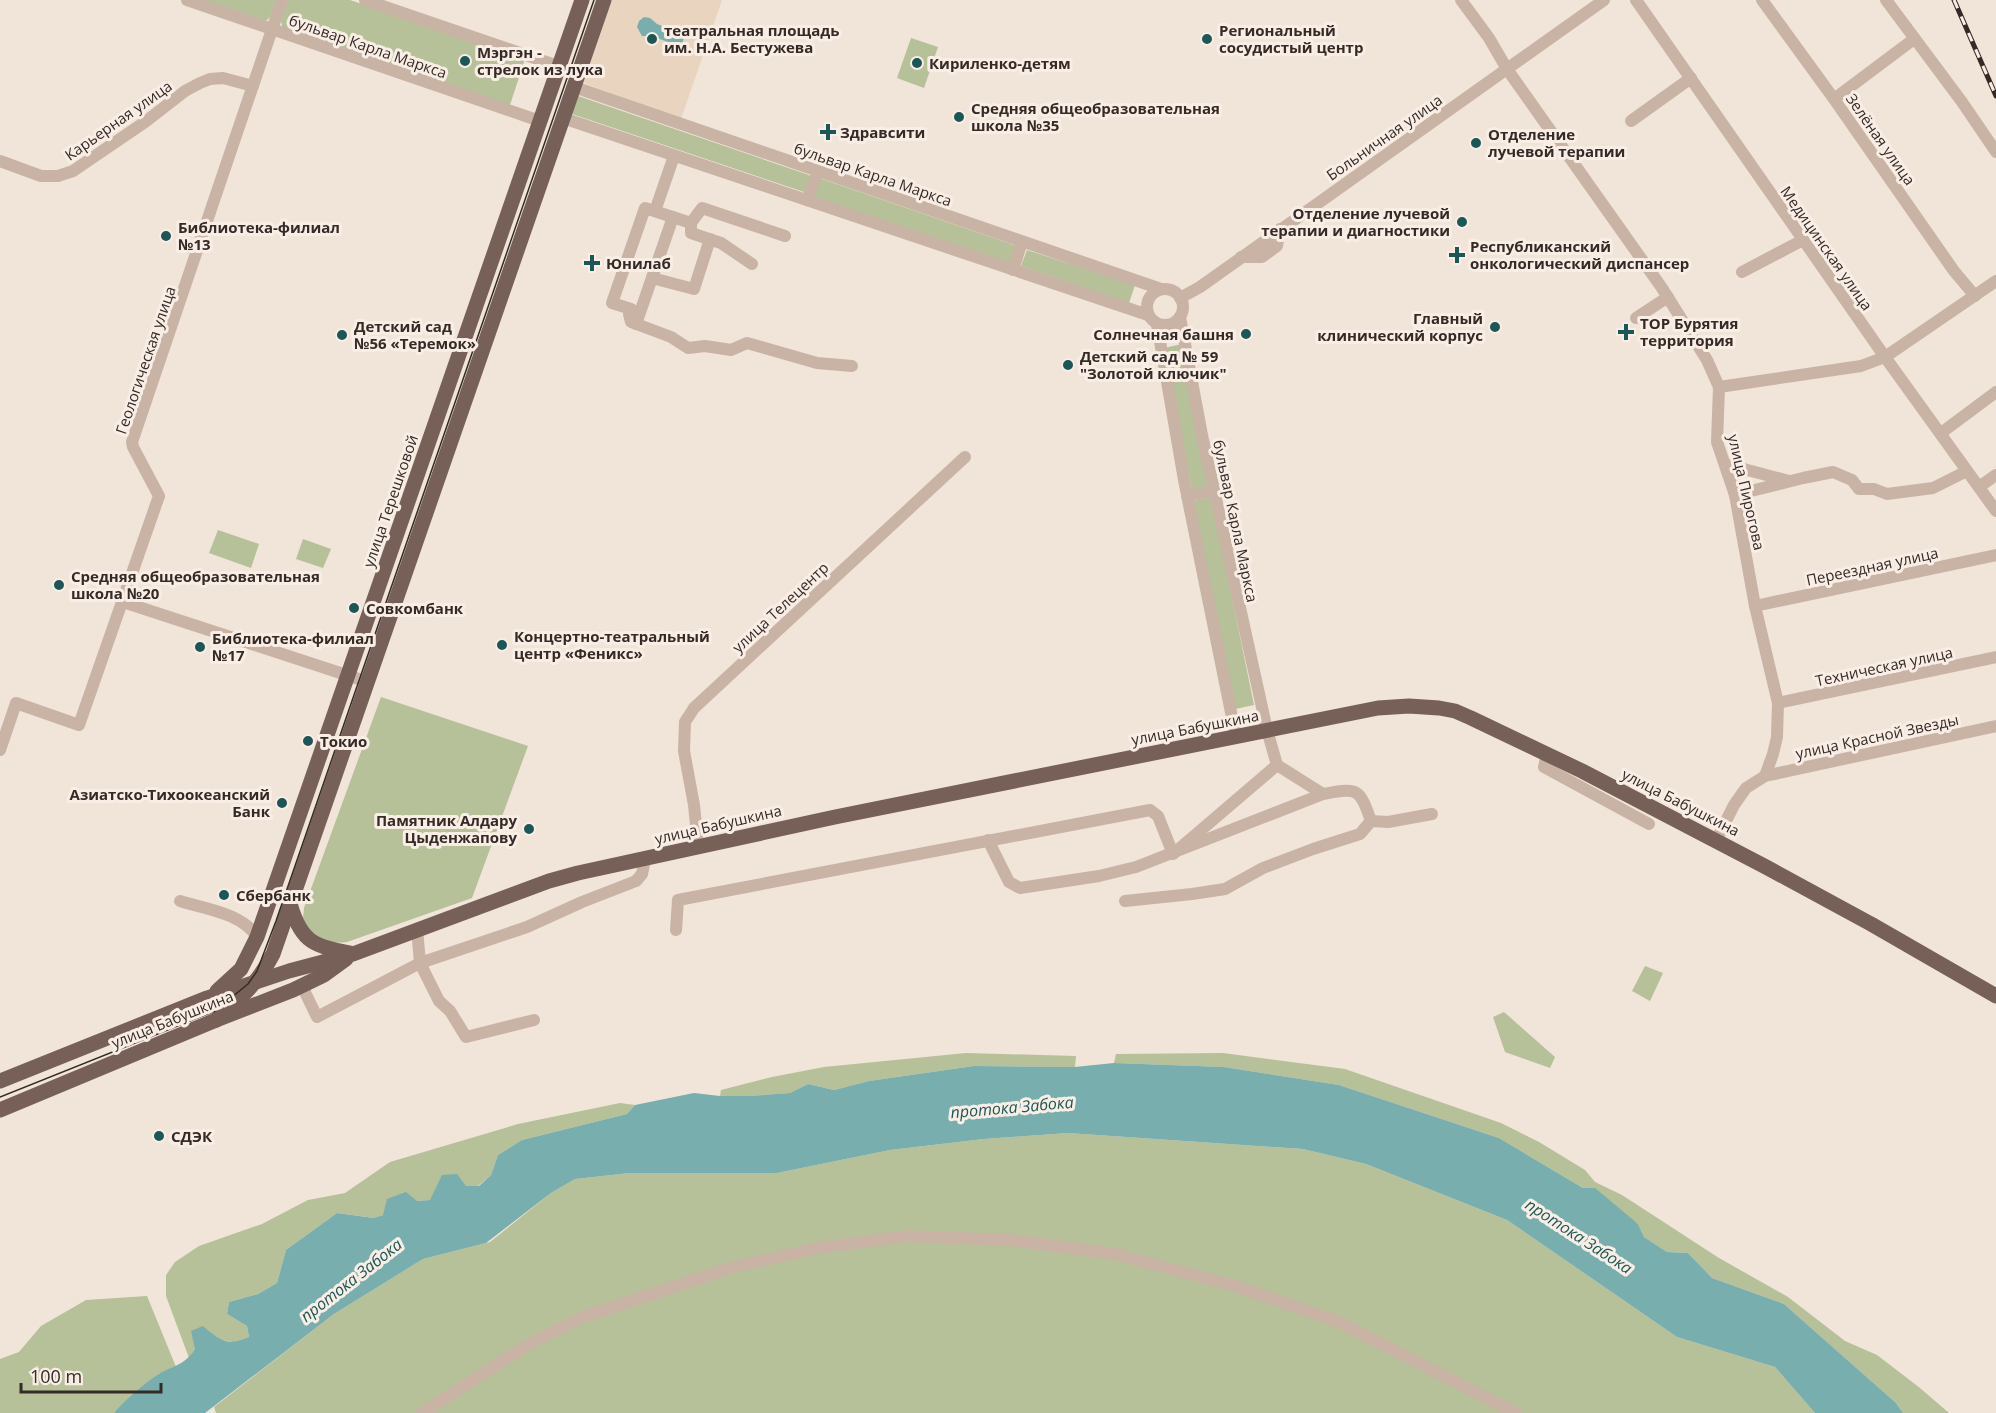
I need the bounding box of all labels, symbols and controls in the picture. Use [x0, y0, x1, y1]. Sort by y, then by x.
street label: бульвар Карла Маркса [286, 10, 450, 82]
place label: театральная площадь им. Н.А. Бестужева [664, 20, 839, 57]
place label: Региональный сосудистый центр [1219, 20, 1363, 57]
marker: театральная площадь им. Н.А. Бестужева [645, 32, 659, 46]
marker: Региональный сосудистый центр [1200, 32, 1214, 46]
place label: Мэргэн - стрелок из лука [477, 42, 603, 79]
place label: Кириленко-детям [929, 53, 1071, 73]
marker: Мэргэн - стрелок из лука [458, 54, 472, 68]
marker: Кириленко-детям [910, 56, 924, 70]
street label: Карьерная улица [60, 76, 176, 164]
street label: Больничная улица [1322, 89, 1446, 185]
street label: Зелёная улица [1842, 89, 1920, 189]
place label: Средняя общеобразовательная школа №35 [971, 98, 1220, 135]
marker: Средняя общеобразовательная школа №35 [952, 110, 966, 124]
place label: Здравсити [840, 122, 925, 142]
place label: Отделение лучевой терапии [1488, 124, 1625, 161]
marker: Здравсити [821, 125, 835, 139]
marker: Отделение лучевой терапии [1469, 136, 1483, 150]
street label: бульвар Карла Маркса [791, 138, 955, 210]
street label: Медицинская улица [1777, 182, 1877, 314]
place label: Отделение лучевой терапии и диагностики [1261, 203, 1450, 240]
marker: Отделение лучевой терапии и диагностики [1455, 215, 1469, 229]
place label: Библиотека-филиал №13 [178, 217, 340, 254]
marker: Библиотека-филиал №13 [159, 229, 173, 243]
place label: Республиканский онкологический диспансер [1470, 236, 1689, 273]
marker: Республиканский онкологический диспансер [1448, 246, 1466, 264]
place label: Юнилаб [606, 253, 671, 273]
marker: Юнилаб [583, 254, 601, 272]
street label: Геологическая улица [110, 283, 180, 437]
place label: Главный клинический корпус [1317, 308, 1483, 345]
place label: ТОР Бурятия территория [1640, 313, 1738, 350]
place label: Детский сад №56 «Теремок» [354, 316, 476, 353]
marker: Главный клинический корпус [1488, 320, 1502, 334]
marker: ТОР Бурятия территория [1617, 323, 1635, 341]
place label: Солнечная башня [1093, 324, 1234, 344]
marker: Солнечная башня [1239, 327, 1253, 341]
marker: Детский сад №56 «Теремок» [335, 328, 349, 342]
place label: Детский сад № 59 "Золотой ключик" [1080, 346, 1226, 383]
marker: Детский сад № 59 "Золотой ключик" [1061, 358, 1075, 372]
street label: улица Терешковой [358, 432, 422, 570]
street label: улица Пирогова [1724, 432, 1770, 552]
street label: бульвар Карла Маркса [1209, 438, 1263, 604]
street label: Переездная улица [1804, 542, 1940, 590]
street label: улица Телецентр [728, 557, 832, 657]
place label: Средняя общеобразовательная школа №20 [71, 566, 320, 603]
marker: Средняя общеобразовательная школа №20 [52, 578, 66, 592]
place label: Совкомбанк [366, 598, 464, 618]
marker: Совкомбанк [347, 601, 361, 615]
place label: Концертно-театральный центр «Феникс» [514, 626, 710, 663]
place label: Библиотека-филиал №17 [212, 628, 374, 665]
marker: Концертно-театральный центр «Феникс» [495, 638, 509, 652]
marker: Библиотека-филиал №17 [193, 640, 207, 654]
street label: Техническая улица [1813, 642, 1955, 690]
street label: улица Бабушкина [1129, 705, 1261, 749]
street label: улица Красной Звезды [1794, 709, 1960, 763]
place label: Токио [320, 731, 367, 751]
marker: Токио [301, 734, 315, 748]
street label: улица Бабушкина [1619, 764, 1743, 840]
place label: Азиатско-Тихоокеанский Банк [70, 784, 271, 821]
marker: Азиатско-Тихоокеанский Банк [275, 796, 289, 810]
street label: улица Бабушкина [653, 800, 783, 848]
place label: Памятник Алдару Цыденжапову [376, 810, 517, 847]
marker: Памятник Алдару Цыденжапову [522, 822, 536, 836]
place label: Сбербанк [236, 885, 312, 905]
marker: Сбербанк [217, 888, 231, 902]
street label: улица Бабушкина [108, 985, 236, 1053]
water label: протока Забока [950, 1091, 1074, 1123]
place label: СДЭК [171, 1126, 213, 1146]
marker: СДЭК [152, 1129, 166, 1143]
water label: протока Забока [1521, 1193, 1637, 1279]
water label: протока Забока [296, 1233, 406, 1327]
scale bar [21, 1356, 160, 1394]
text: 100 m [30, 1364, 82, 1388]

